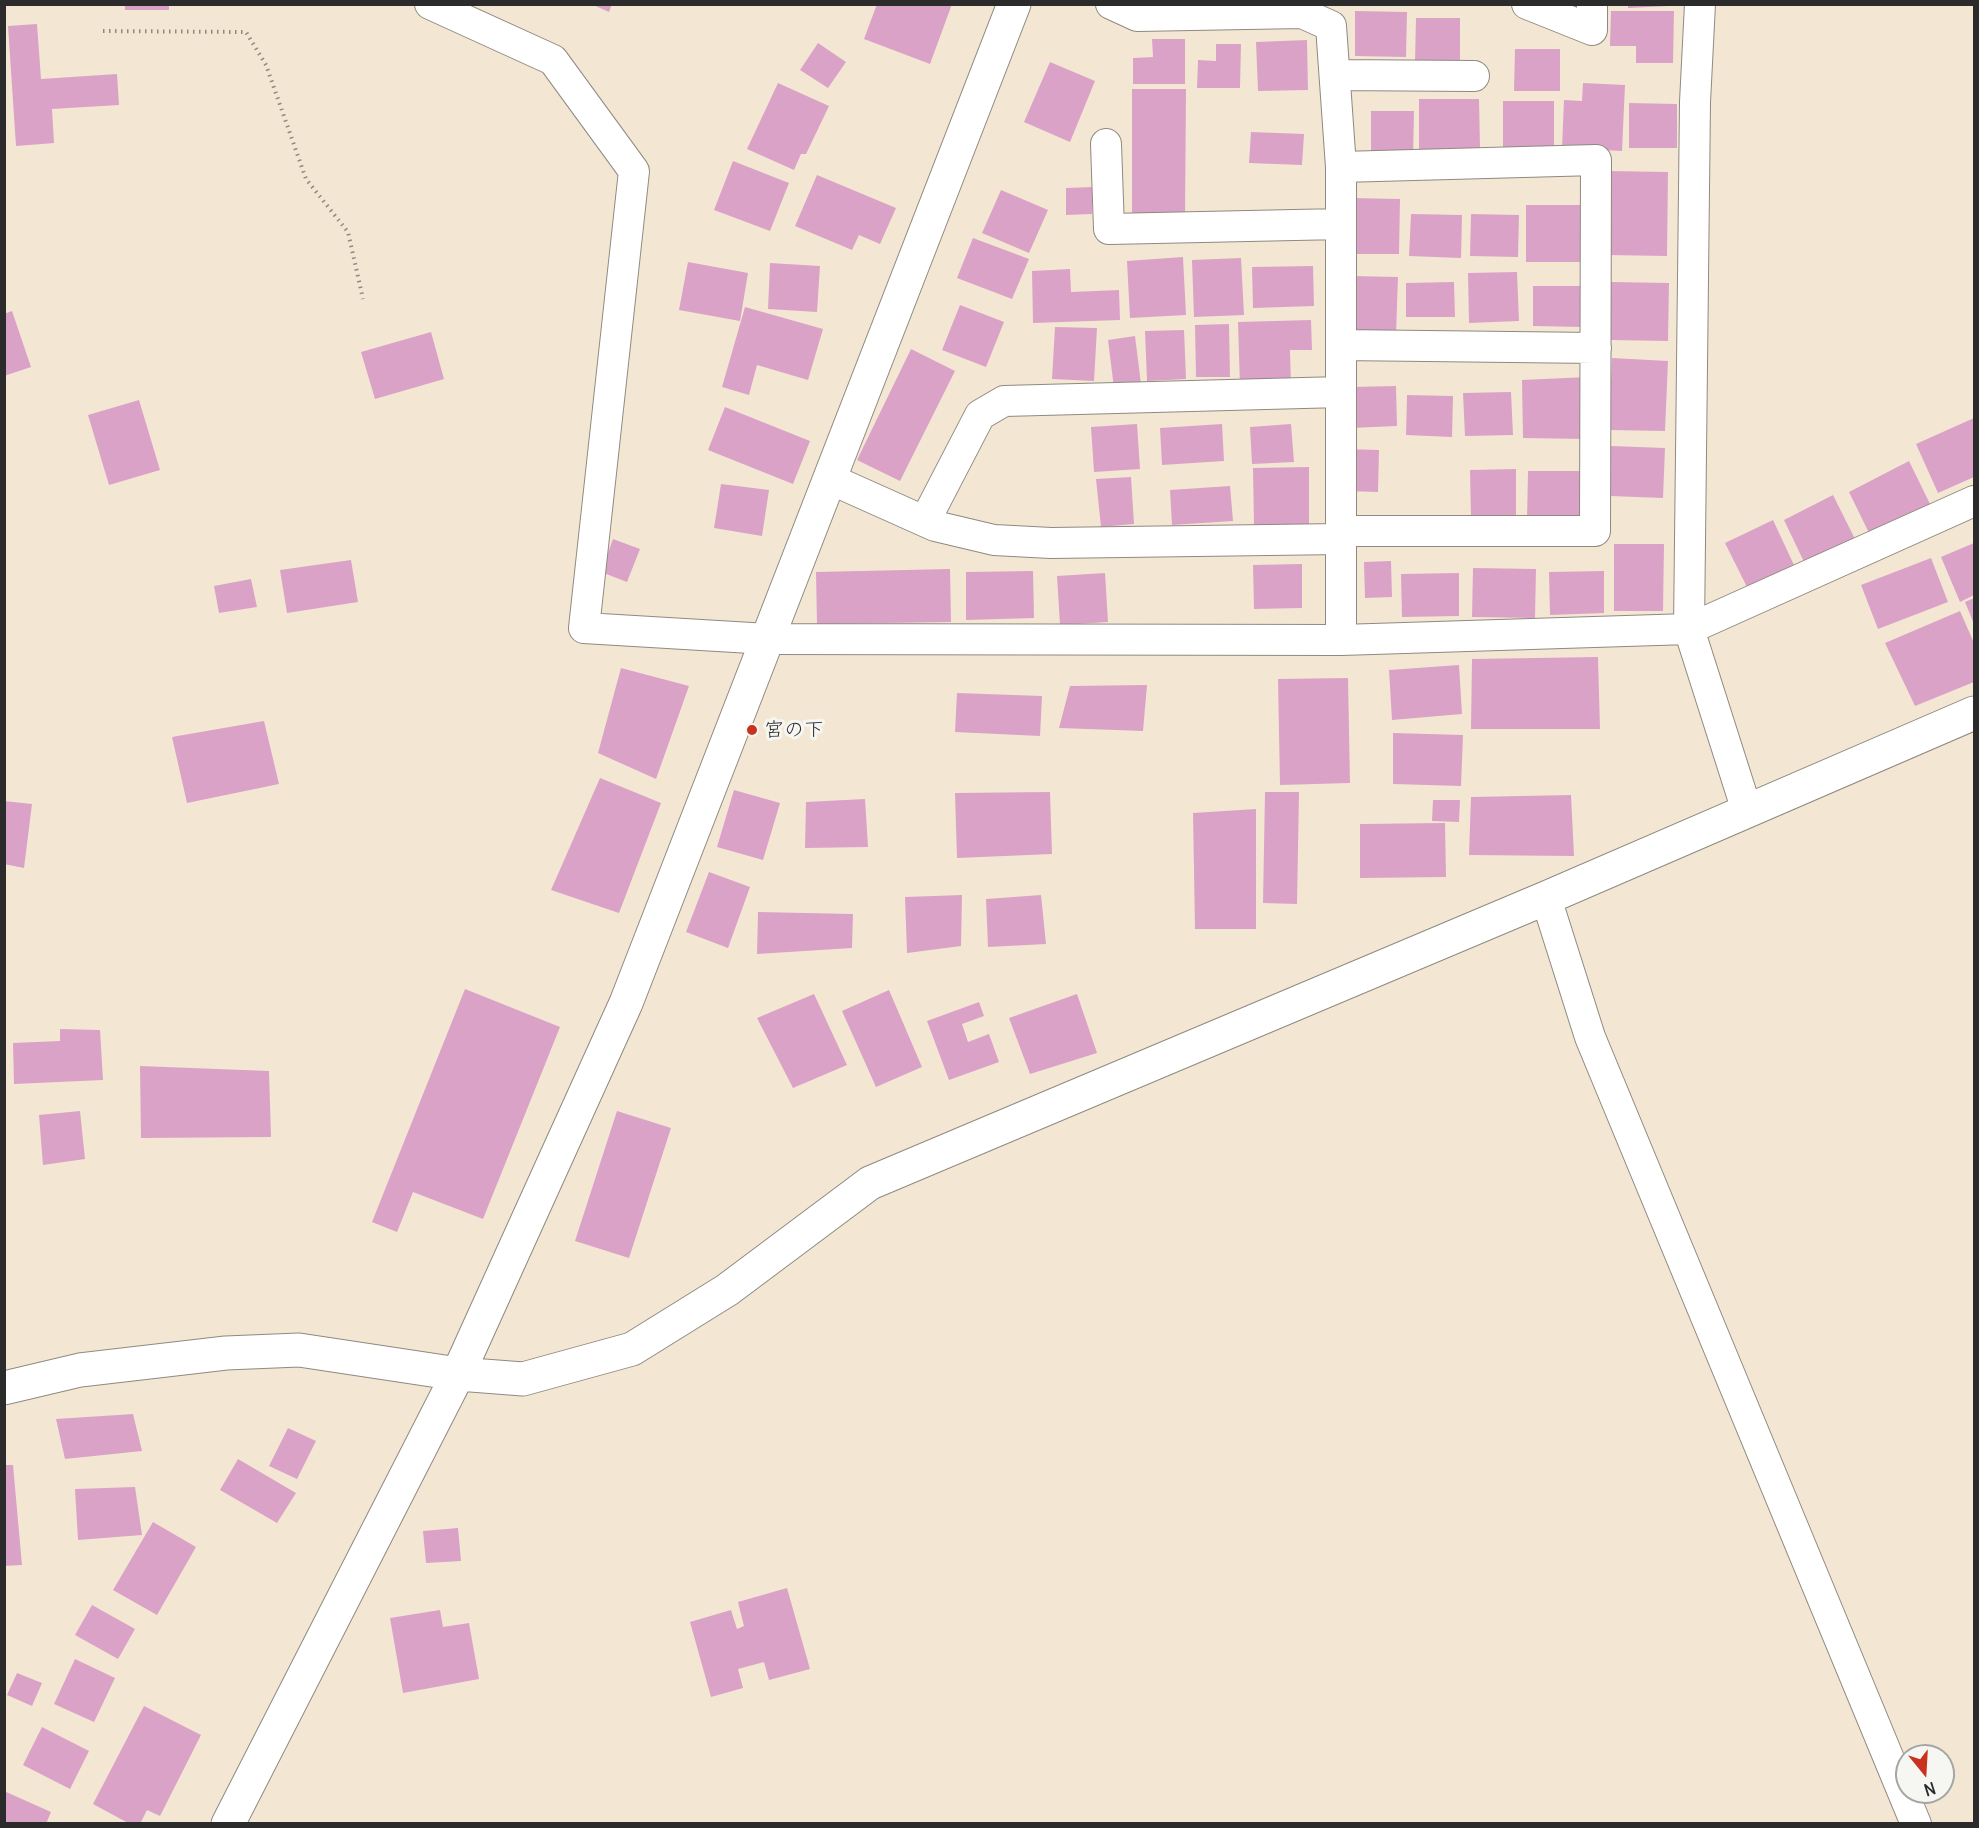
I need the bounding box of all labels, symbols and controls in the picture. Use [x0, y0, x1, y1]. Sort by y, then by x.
place label: 宮の下 [764, 718, 824, 742]
marker: 宮の下 [745, 723, 759, 737]
north arrow [1895, 1744, 1955, 1804]
text: N [1922, 1778, 1938, 1800]

